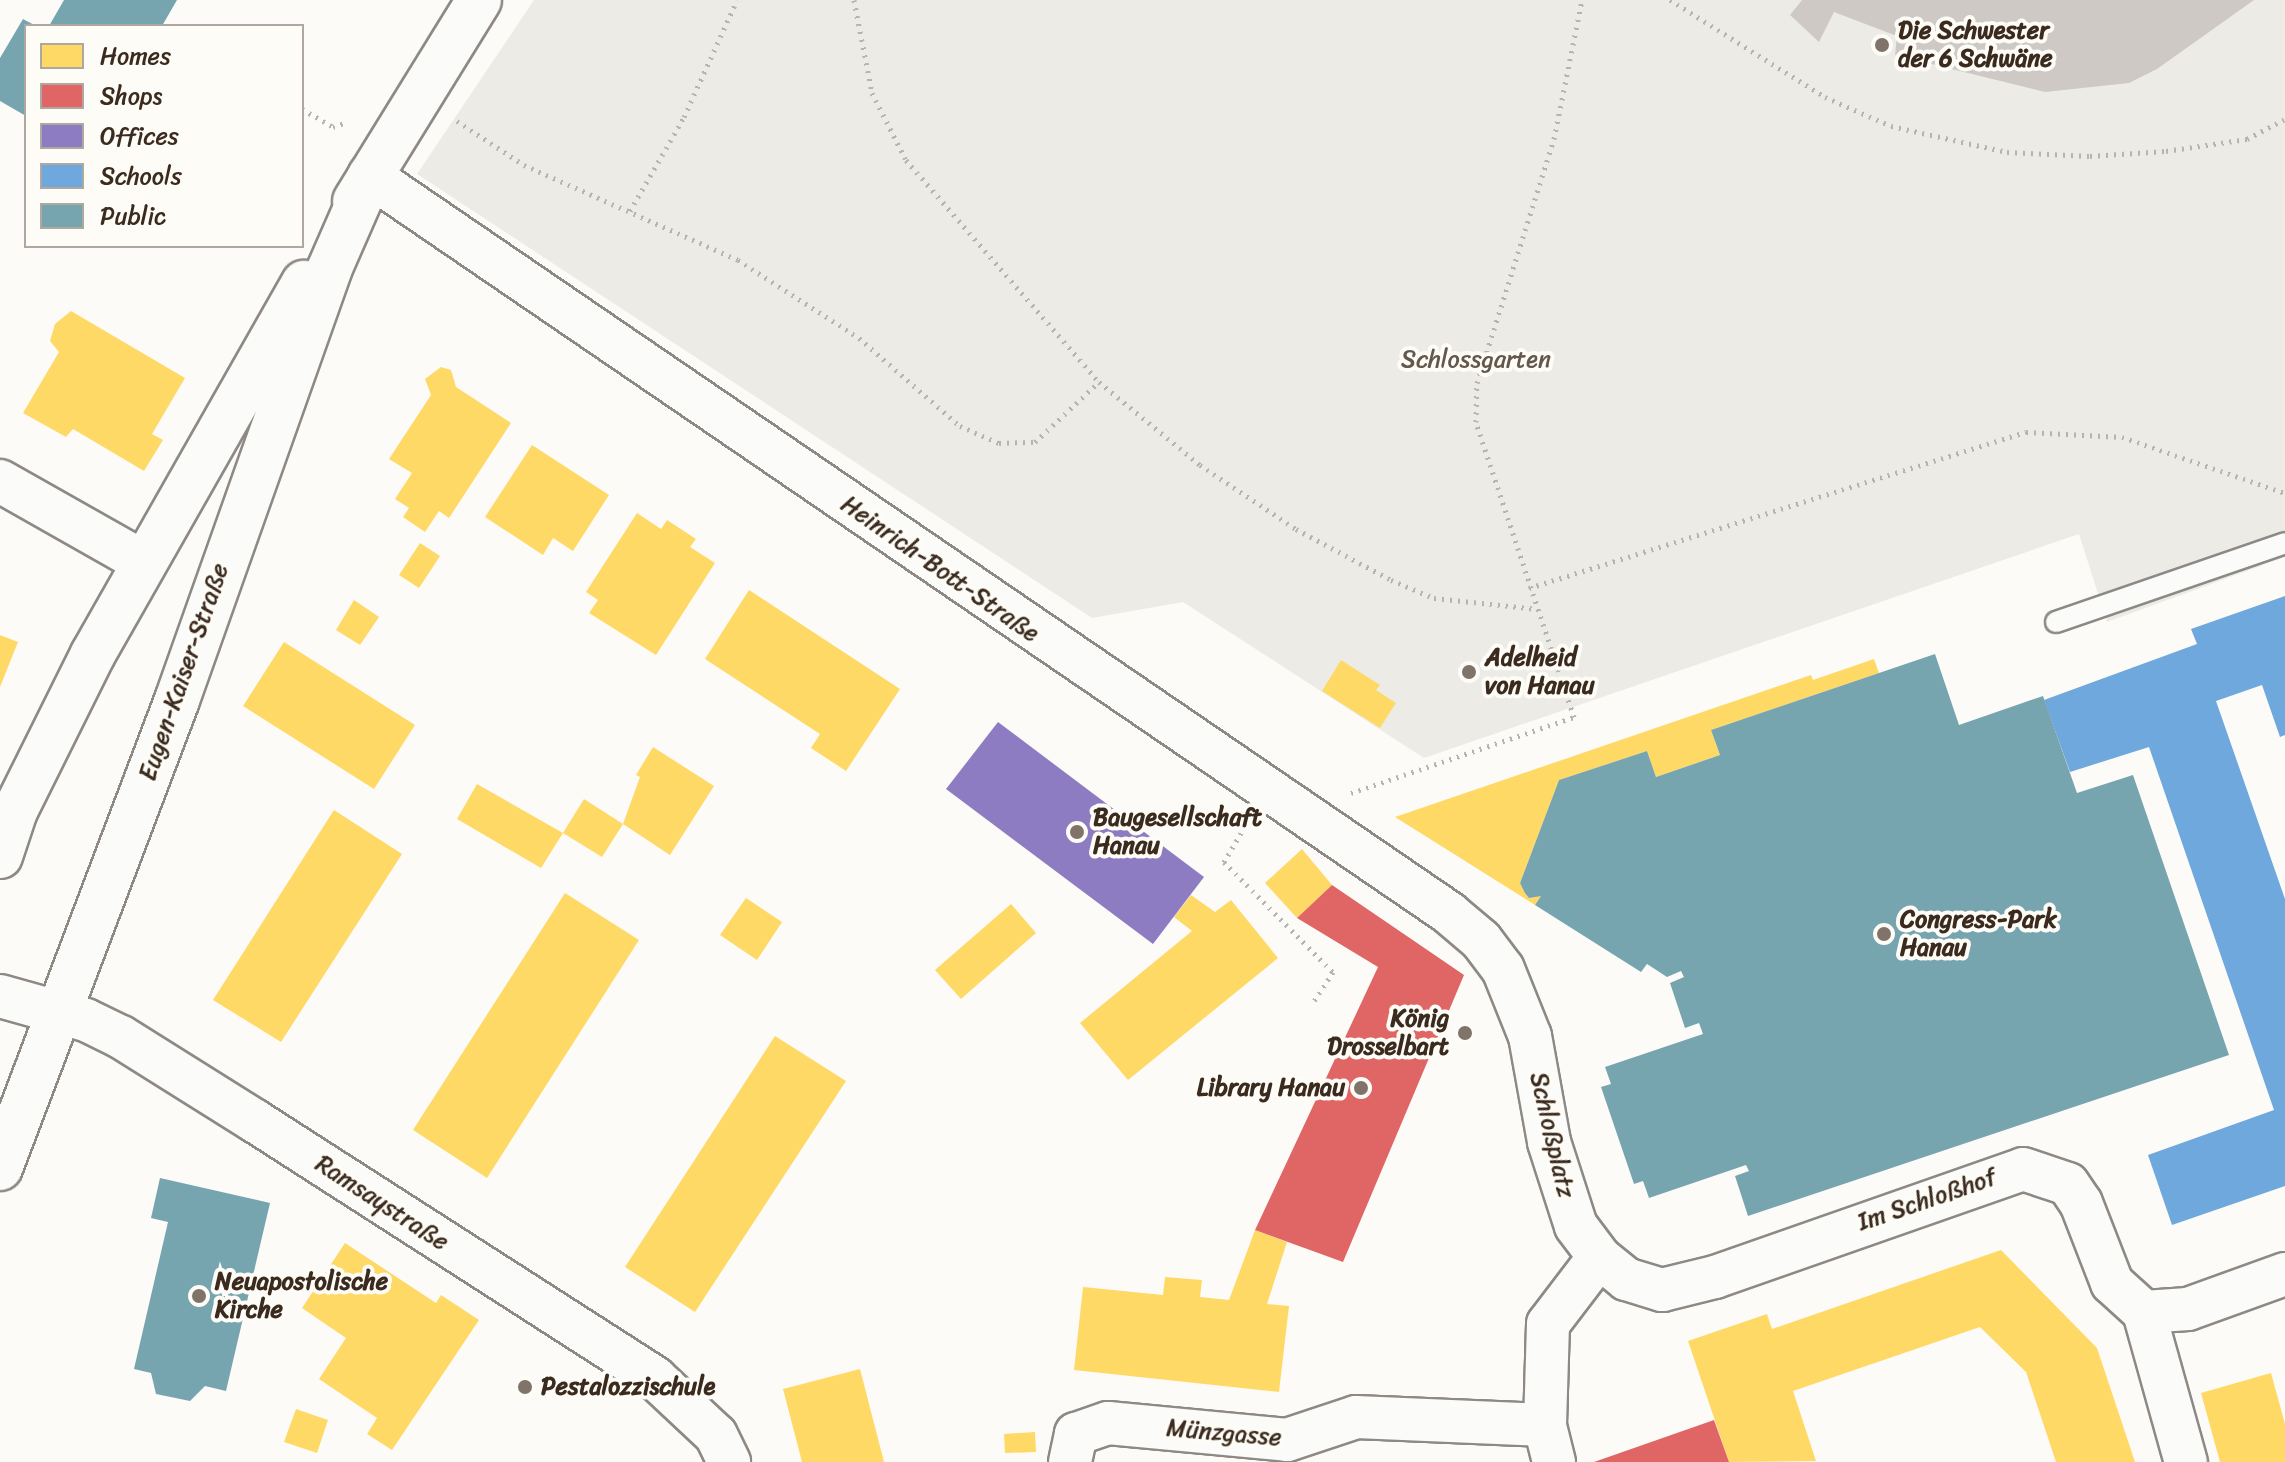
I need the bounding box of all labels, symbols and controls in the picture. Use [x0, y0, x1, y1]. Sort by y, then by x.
place label: Die Schwester der 6 Schwäne [1898, 17, 2052, 73]
legend [24, 24, 304, 248]
text: Homes [100, 35, 171, 77]
marker: Die Schwester der 6 Schwäne [1873, 36, 1891, 54]
text: Shops [100, 75, 162, 117]
text: Offices [100, 115, 179, 157]
text: Schools [100, 155, 182, 197]
text: Public [100, 195, 166, 237]
park label: Schlossgarten [1401, 346, 1551, 374]
street label: Heinrich-Bott-Straße [836, 490, 1044, 648]
street label: Eugen-Kaiser-Straße [133, 560, 235, 784]
place label: Adelheid von Hanau [1485, 644, 1594, 700]
marker: Adelheid von Hanau [1460, 663, 1478, 681]
place label: Baugesellschaft Hanau [1093, 804, 1262, 860]
marker: Baugesellschaft Hanau [1068, 823, 1086, 841]
place label: Congress-Park Hanau [1900, 906, 2057, 962]
marker: Congress-Park Hanau [1875, 925, 1893, 943]
place label: König Drosselbart [1327, 1005, 1449, 1061]
marker: König Drosselbart [1456, 1024, 1474, 1042]
street label: Schloßplatz [1524, 1069, 1580, 1201]
place label: Library Hanau [1197, 1074, 1345, 1102]
marker: Library Hanau [1352, 1079, 1370, 1097]
street label: Ramsaystraße [310, 1149, 454, 1257]
street label: Im Schloßhof [1854, 1163, 2000, 1237]
place label: Neuapostolische Kirche [215, 1268, 388, 1324]
marker: Neuapostolische Kirche [190, 1287, 208, 1305]
place label: Pestalozzischule [541, 1373, 715, 1401]
marker: Pestalozzischule [516, 1378, 534, 1396]
street label: Münzgasse [1165, 1414, 1283, 1452]

